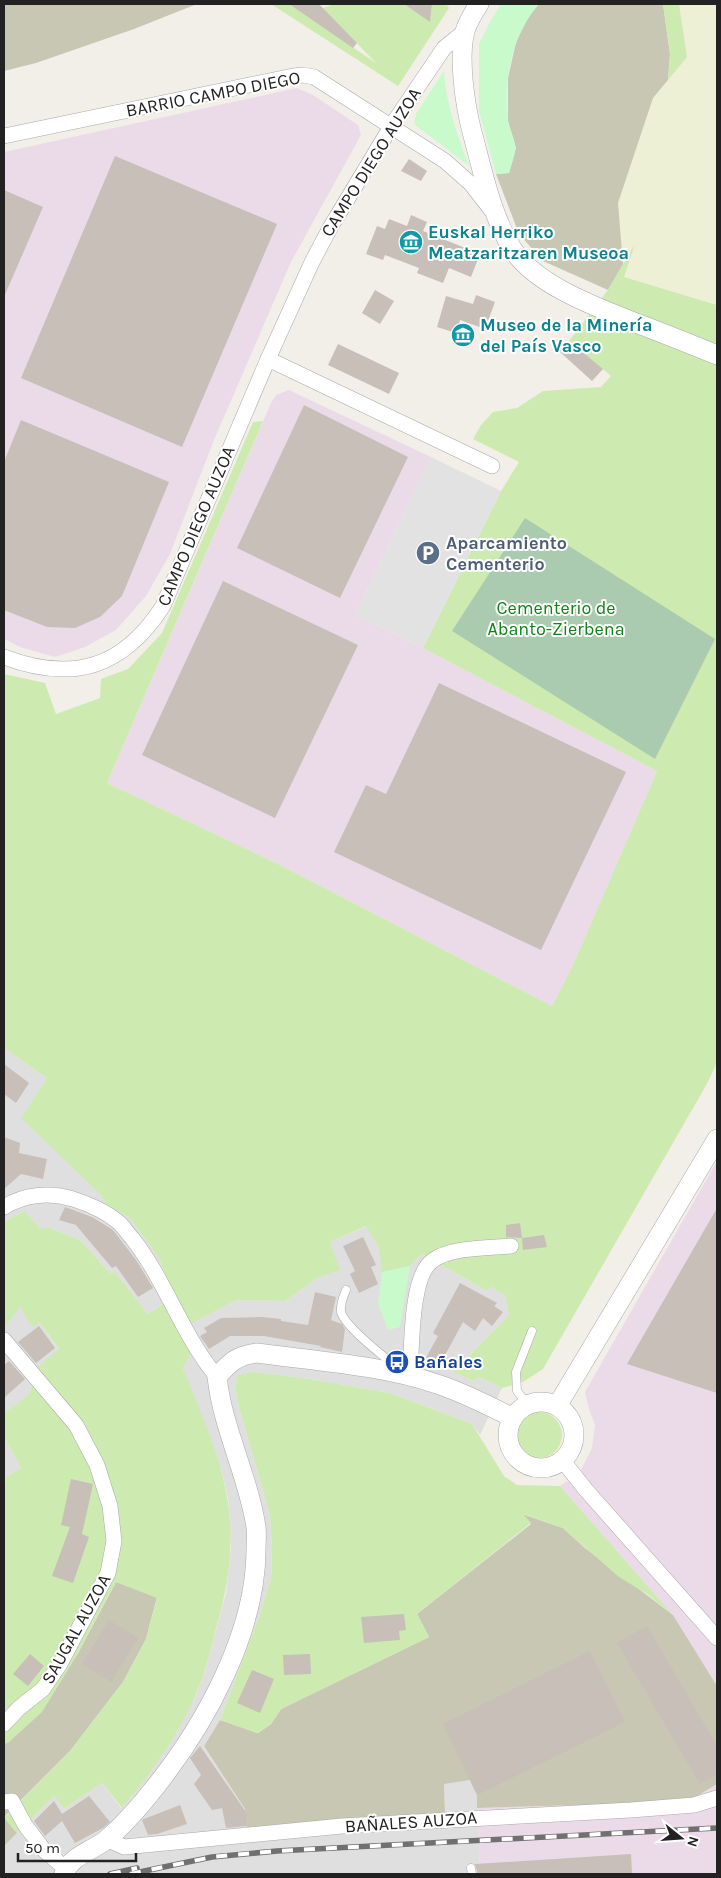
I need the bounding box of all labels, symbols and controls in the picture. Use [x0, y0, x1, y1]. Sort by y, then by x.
street label: BARRIO CAMPO DIEGO [124, 66, 302, 122]
street label: CAMPO DIEGO AUZOA [316, 83, 426, 241]
place label: Euskal Herriko Meatzaritzaren Museoa [428, 221, 629, 264]
museum icon: Euskal Herriko Meatzaritzaren Museoa [398, 229, 424, 255]
place label: Museo de la Minería del País Vasco [480, 314, 652, 357]
museum icon: Museo de la Minería del País Vasco [450, 322, 476, 348]
street label: CAMPO DIEGO AUZOA [152, 443, 240, 609]
place label: Aparcamiento Cementerio [446, 532, 567, 575]
parking icon: Aparcamiento Cementerio [415, 540, 441, 566]
park label: Cementerio de Abanto-Zierbena [487, 597, 625, 640]
bus stop icon: Bañales [384, 1349, 410, 1375]
place label: Bañales [414, 1351, 482, 1373]
street label: SAUGAL AUZOA [37, 1570, 115, 1688]
street label: BAÑALES AUZOA [344, 1806, 478, 1838]
north arrow [656, 1813, 706, 1863]
scale bar [18, 1830, 135, 1862]
text: N [683, 1834, 703, 1849]
text: 50 m [25, 1839, 60, 1857]

